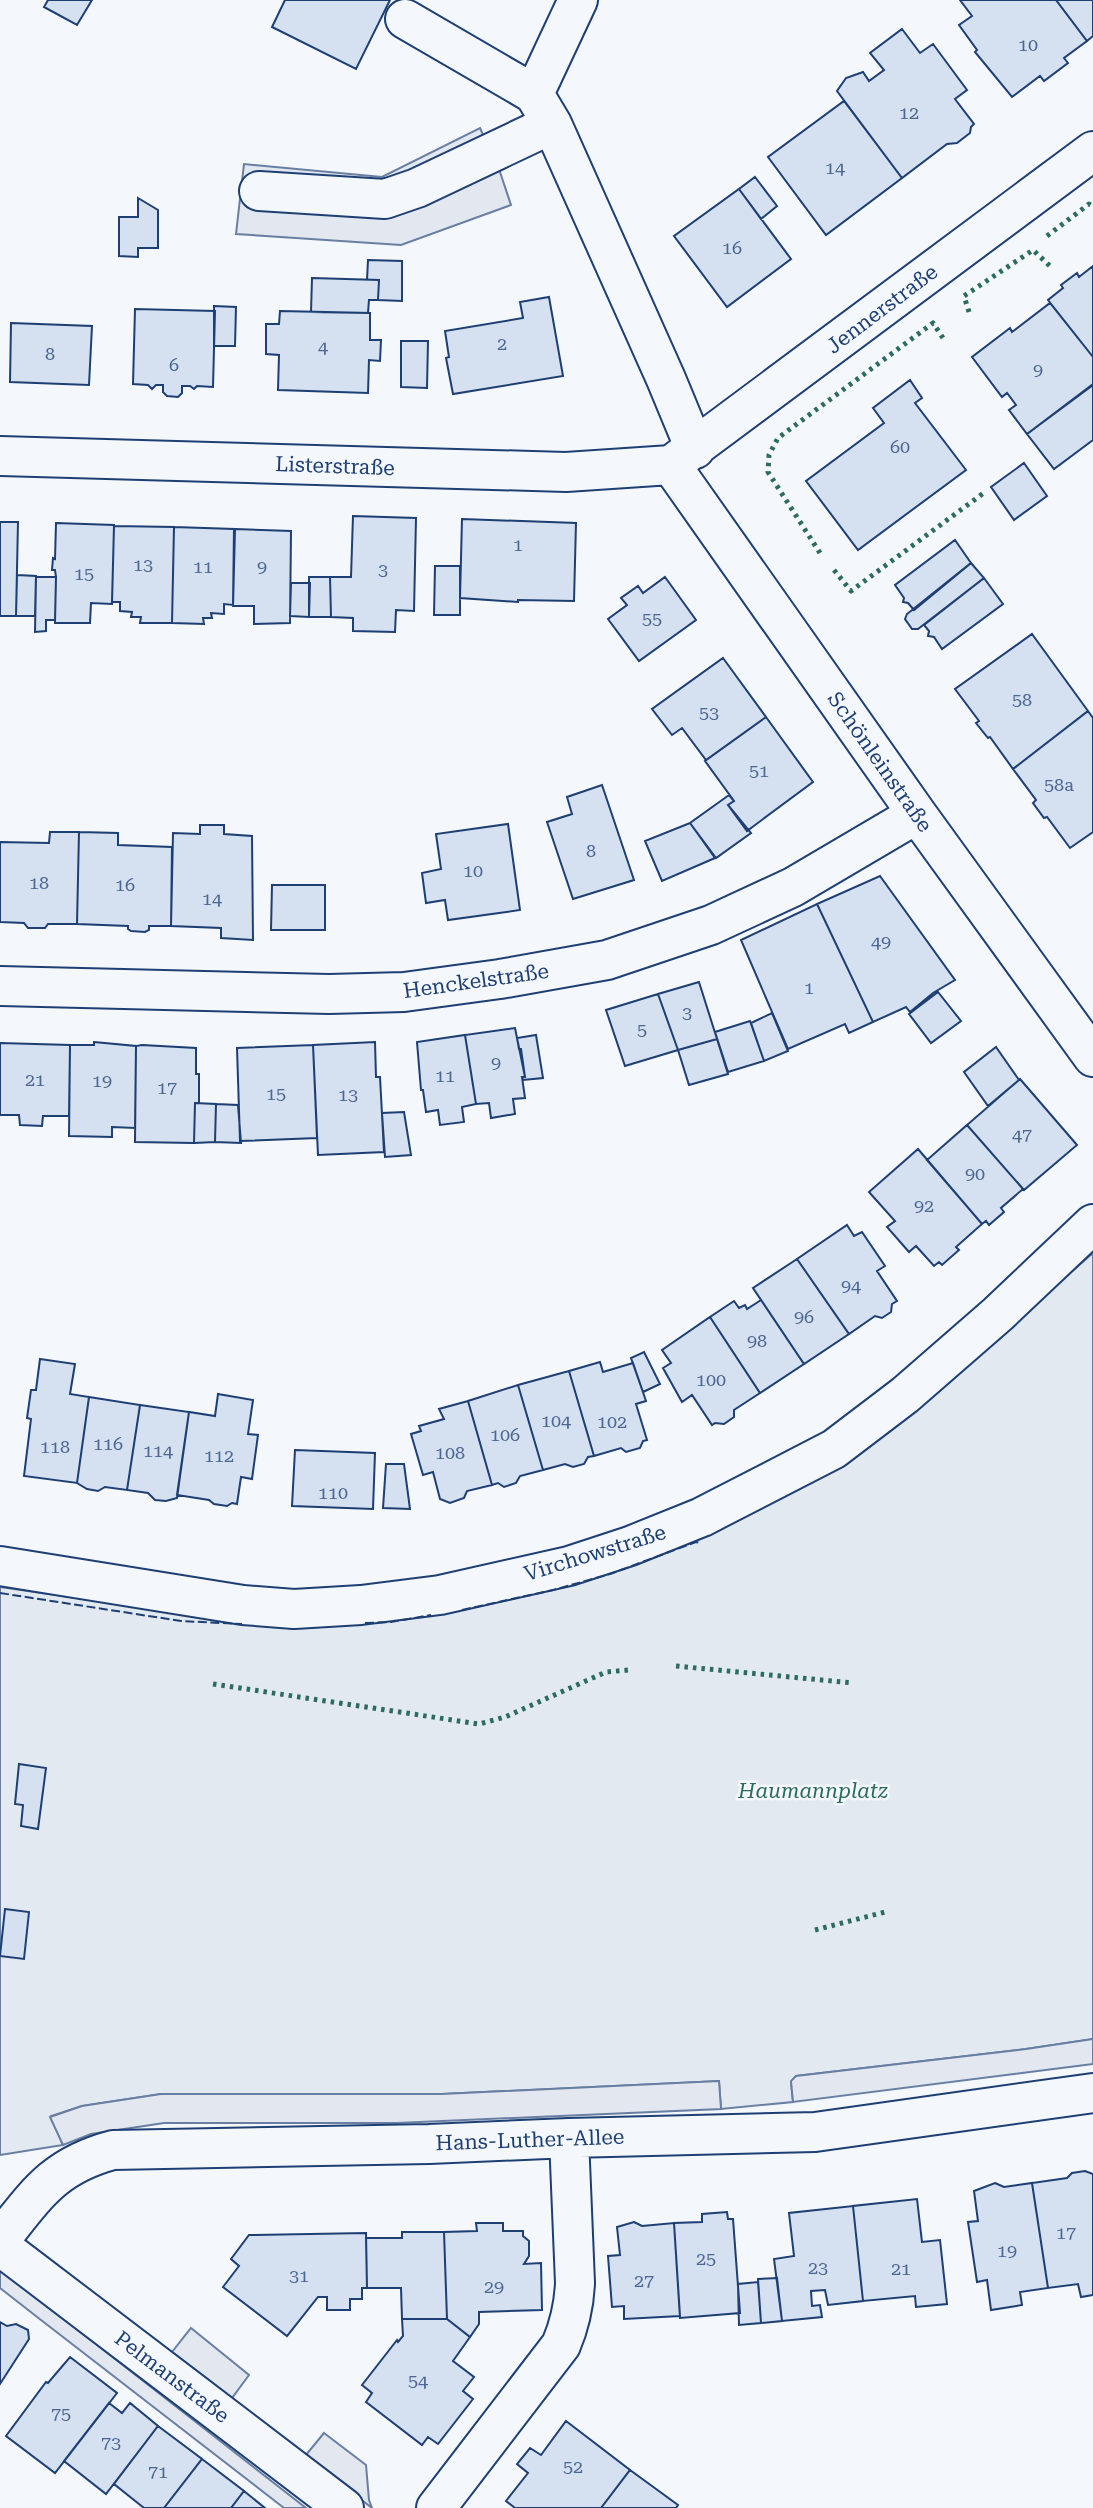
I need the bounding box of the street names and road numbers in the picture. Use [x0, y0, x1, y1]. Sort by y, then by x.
street label: Jennerstraße [822, 260, 942, 358]
street label: Listerstraße [275, 452, 395, 480]
street label: Schönleinstraße [823, 687, 937, 837]
street label: Henckelstraße [402, 959, 550, 1003]
street label: Virchowstraße [521, 1520, 669, 1586]
street label: Hans-Luther-Allee [435, 2125, 625, 2155]
street label: Pelmanstraße [110, 2326, 234, 2428]

